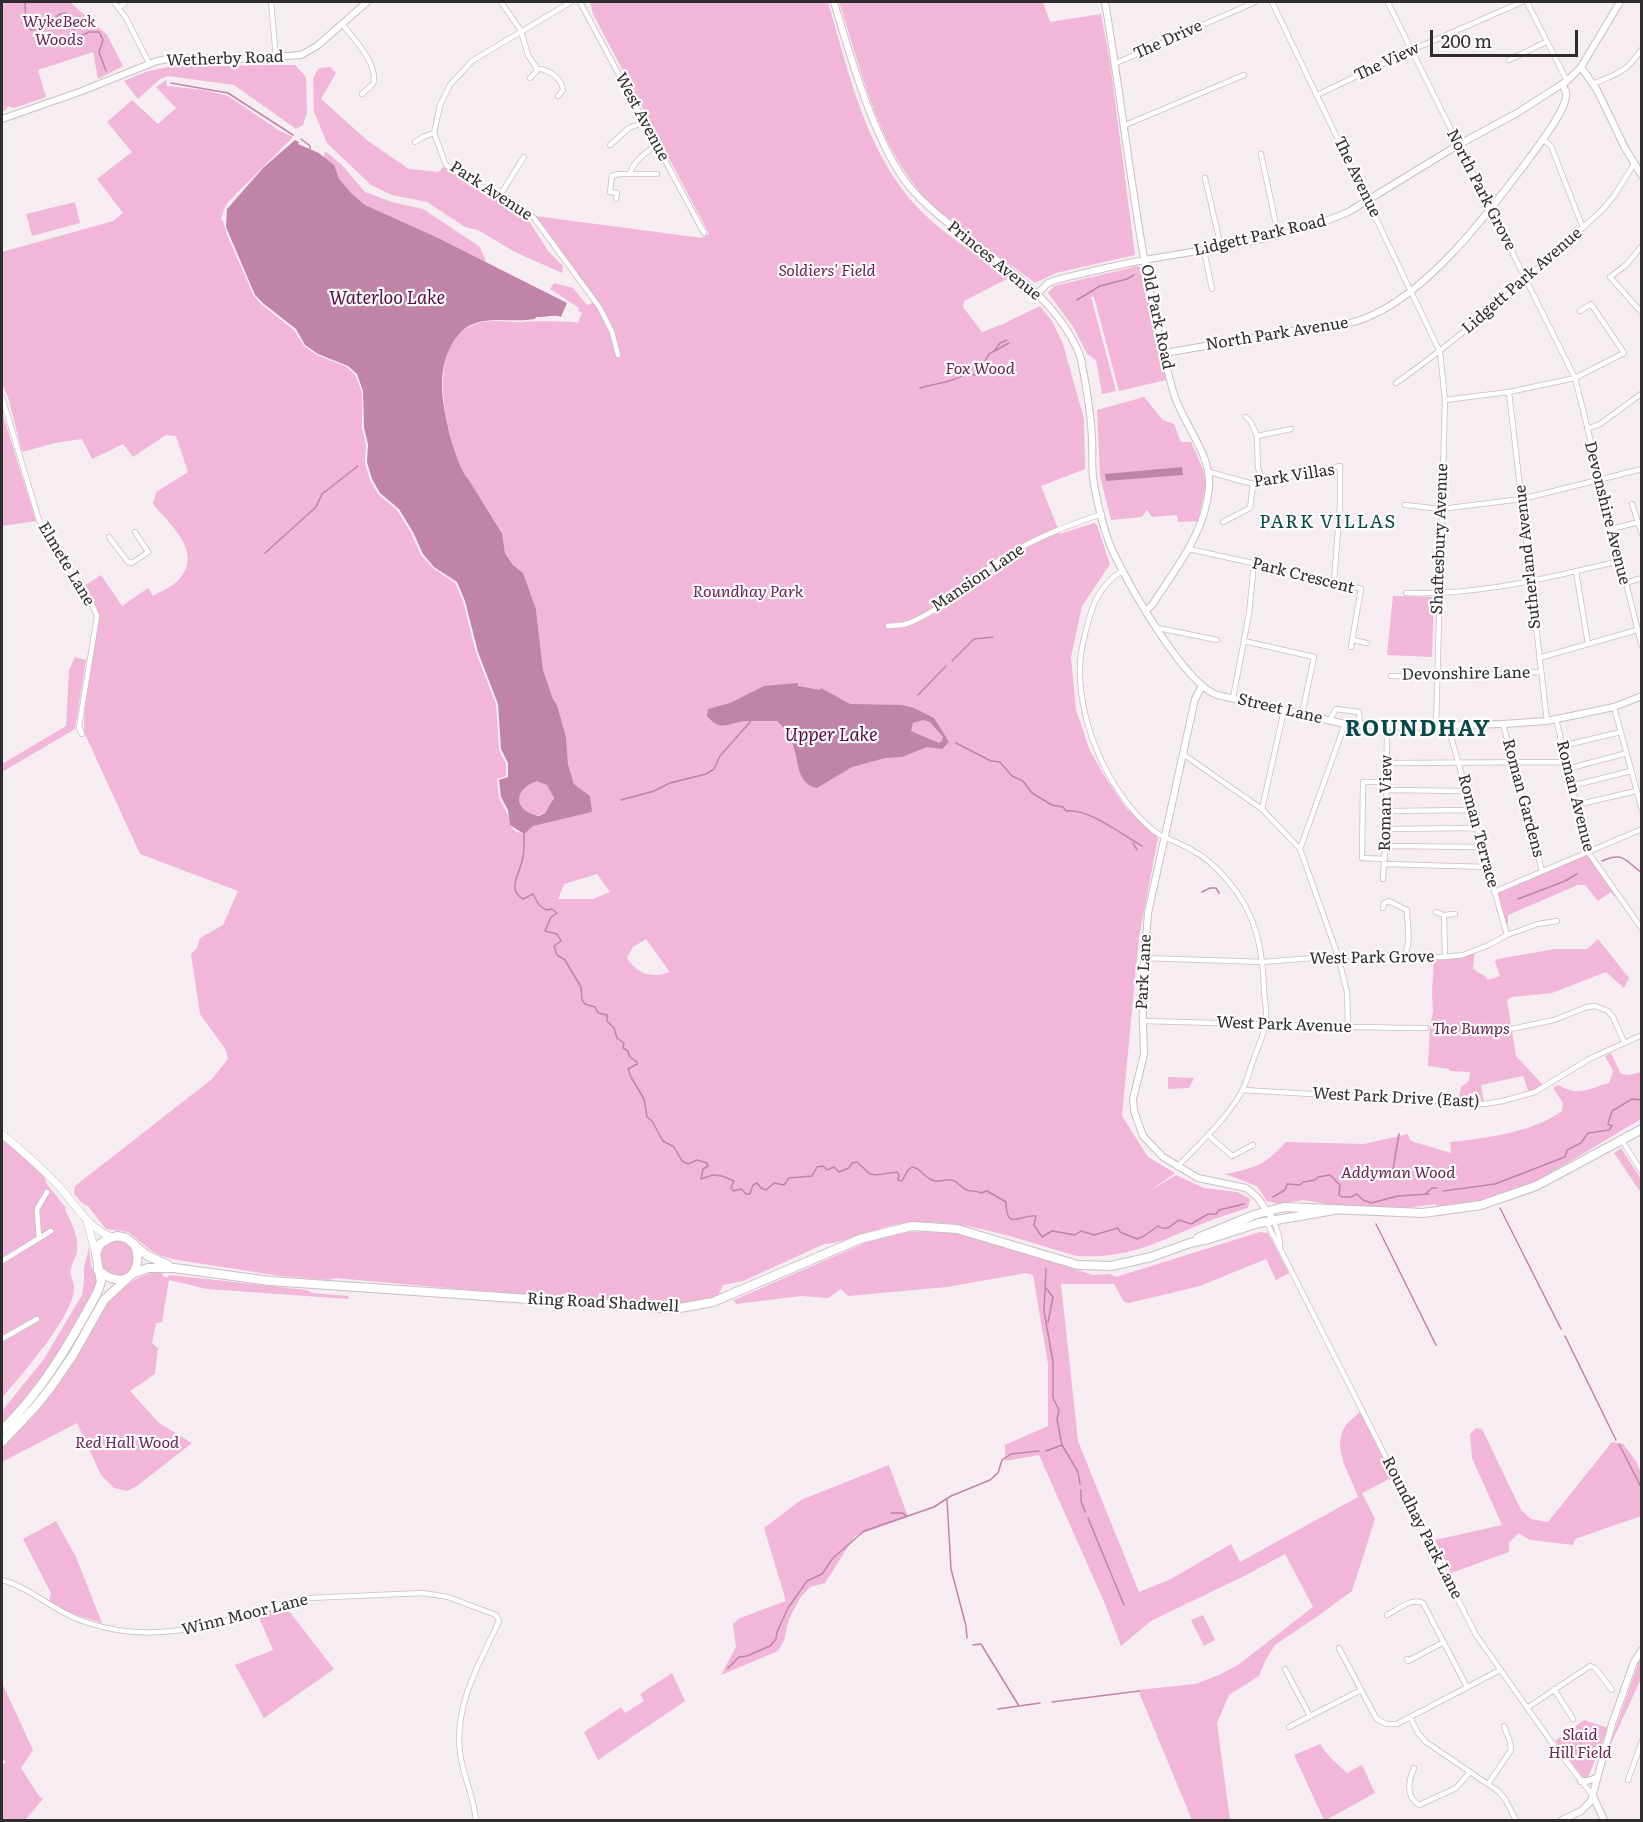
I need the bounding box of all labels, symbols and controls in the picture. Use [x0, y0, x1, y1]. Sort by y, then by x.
park label: WykeBeck Woods [22, 12, 96, 50]
street label: The Drive [1131, 16, 1205, 64]
scale bar [1433, 18, 1582, 56]
text: 200 m [1441, 27, 1492, 54]
street label: The View [1351, 39, 1423, 85]
street label: Wetherby Road [166, 47, 284, 71]
street label: West Avenue [611, 70, 673, 164]
street label: North Park Grove [1442, 126, 1520, 254]
street label: The Avenue [1329, 134, 1385, 220]
street label: Park Avenue [446, 157, 536, 225]
street label: Lidgett Park Road [1192, 211, 1328, 261]
street label: Princes Avenue [943, 217, 1045, 305]
street label: Lidgett Park Avenue [1458, 224, 1586, 338]
park label: Soldiers' Field [778, 261, 876, 281]
street label: Old Park Road [1136, 263, 1178, 371]
water label: Waterloo Lake [329, 288, 445, 310]
street label: North Park Avenue [1204, 313, 1350, 355]
park label: Fox Wood [945, 359, 1015, 379]
street label: Devonshire Avenue [1580, 439, 1634, 587]
street label: Park Villas [1252, 460, 1336, 492]
street label: Shaftesbury Avenue [1428, 463, 1452, 615]
street label: Sutherland Avenue [1511, 484, 1545, 630]
district label: PARK VILLAS [1259, 512, 1397, 534]
street label: Elmete Lane [34, 519, 98, 609]
street label: Mansion Lane [928, 540, 1028, 616]
street label: Park Crescent [1250, 554, 1356, 598]
park label: Roundhay Park [692, 582, 804, 602]
street label: Devonshire Lane [1402, 663, 1530, 685]
street label: Street Lane [1236, 690, 1324, 728]
district label: ROUNDHAY [1345, 717, 1491, 743]
water label: Upper Lake [784, 725, 878, 747]
street label: Roman Gardens [1498, 737, 1548, 859]
street label: Roman Avenue [1552, 738, 1598, 854]
street label: Roman View [1376, 754, 1396, 852]
street label: Roman Terrace [1454, 772, 1502, 890]
street label: Park Lane [1132, 934, 1156, 1010]
street label: West Park Grove [1309, 947, 1435, 969]
street label: West Park Avenue [1216, 1013, 1352, 1037]
park label: The Bumps [1432, 1019, 1510, 1039]
street label: West Park Drive (East) [1312, 1084, 1480, 1112]
park label: Addyman Wood [1341, 1163, 1455, 1183]
street label: Ring Road Shadwell [526, 1289, 680, 1317]
park label: Red Hall Wood [75, 1433, 179, 1453]
street label: Roundhay Park Lane [1378, 1454, 1466, 1602]
street label: Winn Moor Lane [180, 1590, 310, 1640]
park label: Slaid Hill Field [1548, 1725, 1612, 1763]

